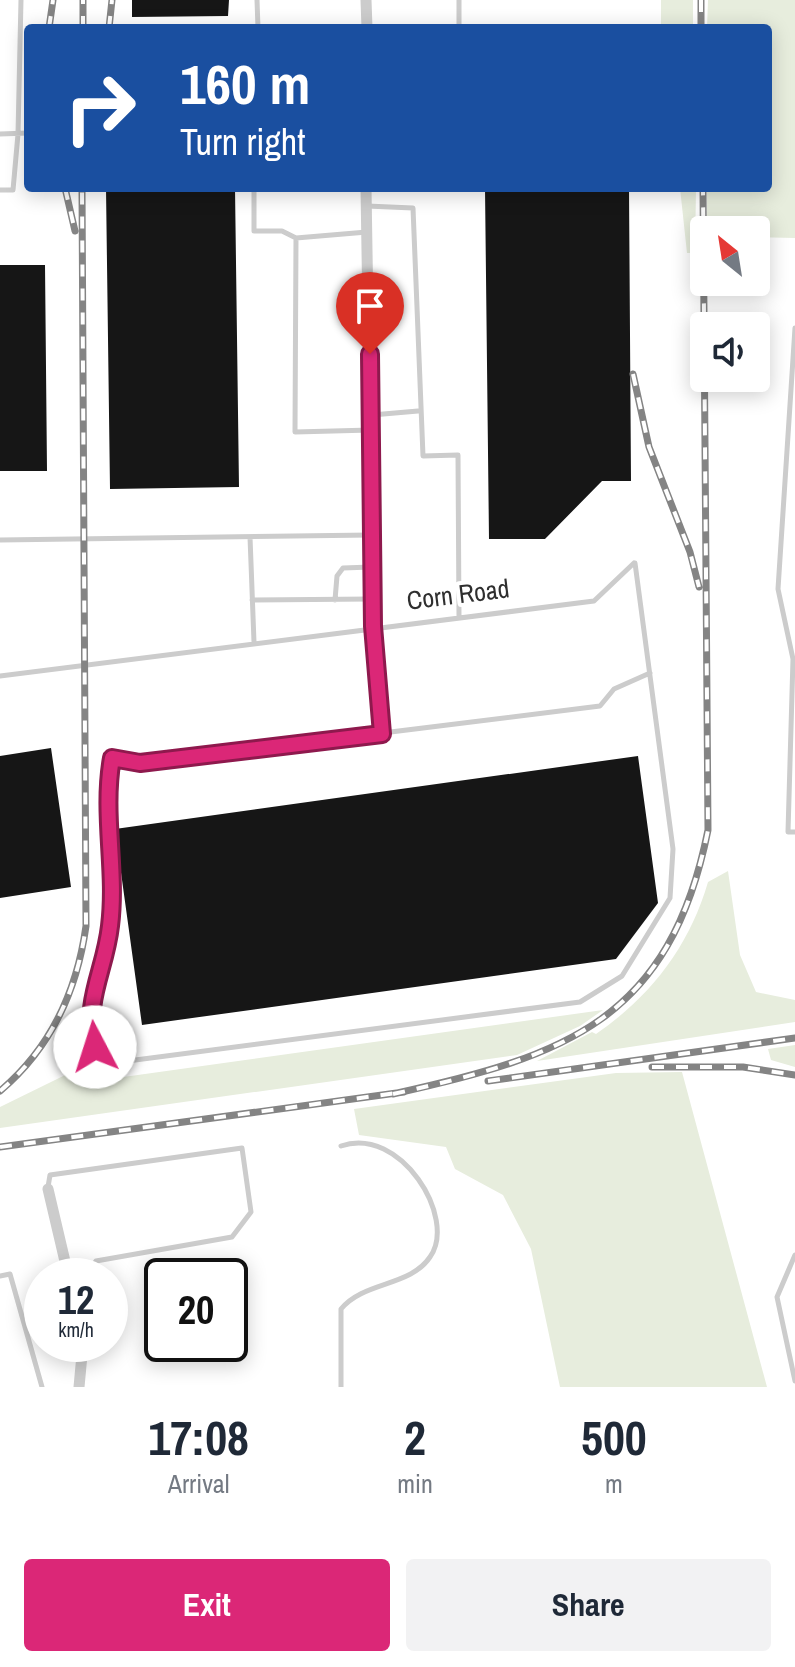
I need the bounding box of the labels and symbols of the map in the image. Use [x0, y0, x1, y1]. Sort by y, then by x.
north arrow [690, 216, 770, 296]
pin [336, 272, 404, 354]
street label: Corn Road [405, 570, 511, 618]
position arrow [53, 1005, 137, 1089]
speed limit sign: 20 [144, 1258, 248, 1362]

